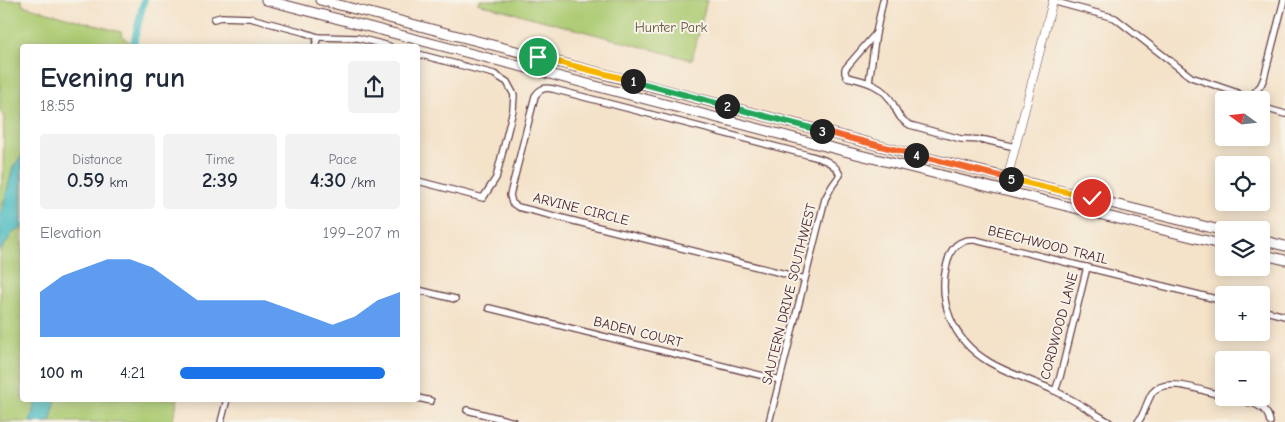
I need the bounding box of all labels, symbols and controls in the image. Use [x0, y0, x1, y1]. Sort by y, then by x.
park label: Hunter Park [635, 19, 708, 36]
pin [517, 36, 559, 78]
icon: arrive [524, 43, 552, 71]
button: share [348, 61, 400, 113]
text: Evening run [40, 62, 185, 94]
pin: 1 [620, 68, 646, 94]
text: 1 [631, 73, 636, 90]
north arrow [1215, 91, 1270, 146]
map controls [1215, 91, 1270, 406]
pin: 2 [714, 94, 740, 118]
text: 18:55 [40, 97, 75, 115]
text: 2 [724, 98, 731, 115]
pin: 3 [810, 118, 834, 144]
text: 3 [819, 123, 826, 140]
pin: 4 [904, 142, 928, 168]
text: 4 [913, 147, 920, 164]
text: Distance [72, 151, 122, 168]
text: Time [205, 151, 235, 168]
text: Pace [329, 151, 357, 168]
button: locate [1215, 156, 1270, 211]
pin: 5 [998, 166, 1024, 192]
text: 0.59 [67, 168, 105, 192]
text: 2:39 [202, 168, 238, 192]
text: 4:30 [310, 168, 346, 192]
text: 5 [1008, 171, 1015, 188]
text: km [105, 174, 128, 191]
text: /km [346, 174, 376, 191]
pin [1071, 177, 1113, 219]
icon: check [1078, 184, 1106, 212]
street label: ARVINE CIRCLE [531, 189, 631, 229]
street label: SAUTERN DRIVE SOUTHWEST [758, 201, 820, 386]
button: layers [1215, 221, 1270, 276]
street label: BEECHWOOD TRAIL [986, 222, 1110, 268]
text: Elevation [40, 224, 101, 242]
text: 199–207 m [323, 224, 400, 242]
street label: CORDWOOD LANE [1037, 271, 1081, 381]
button: + [1215, 286, 1270, 341]
street label: BADEN COURT [592, 313, 685, 351]
button: − [1215, 351, 1270, 406]
text: 100 m [40, 364, 83, 382]
text: 4:21 [120, 364, 145, 382]

